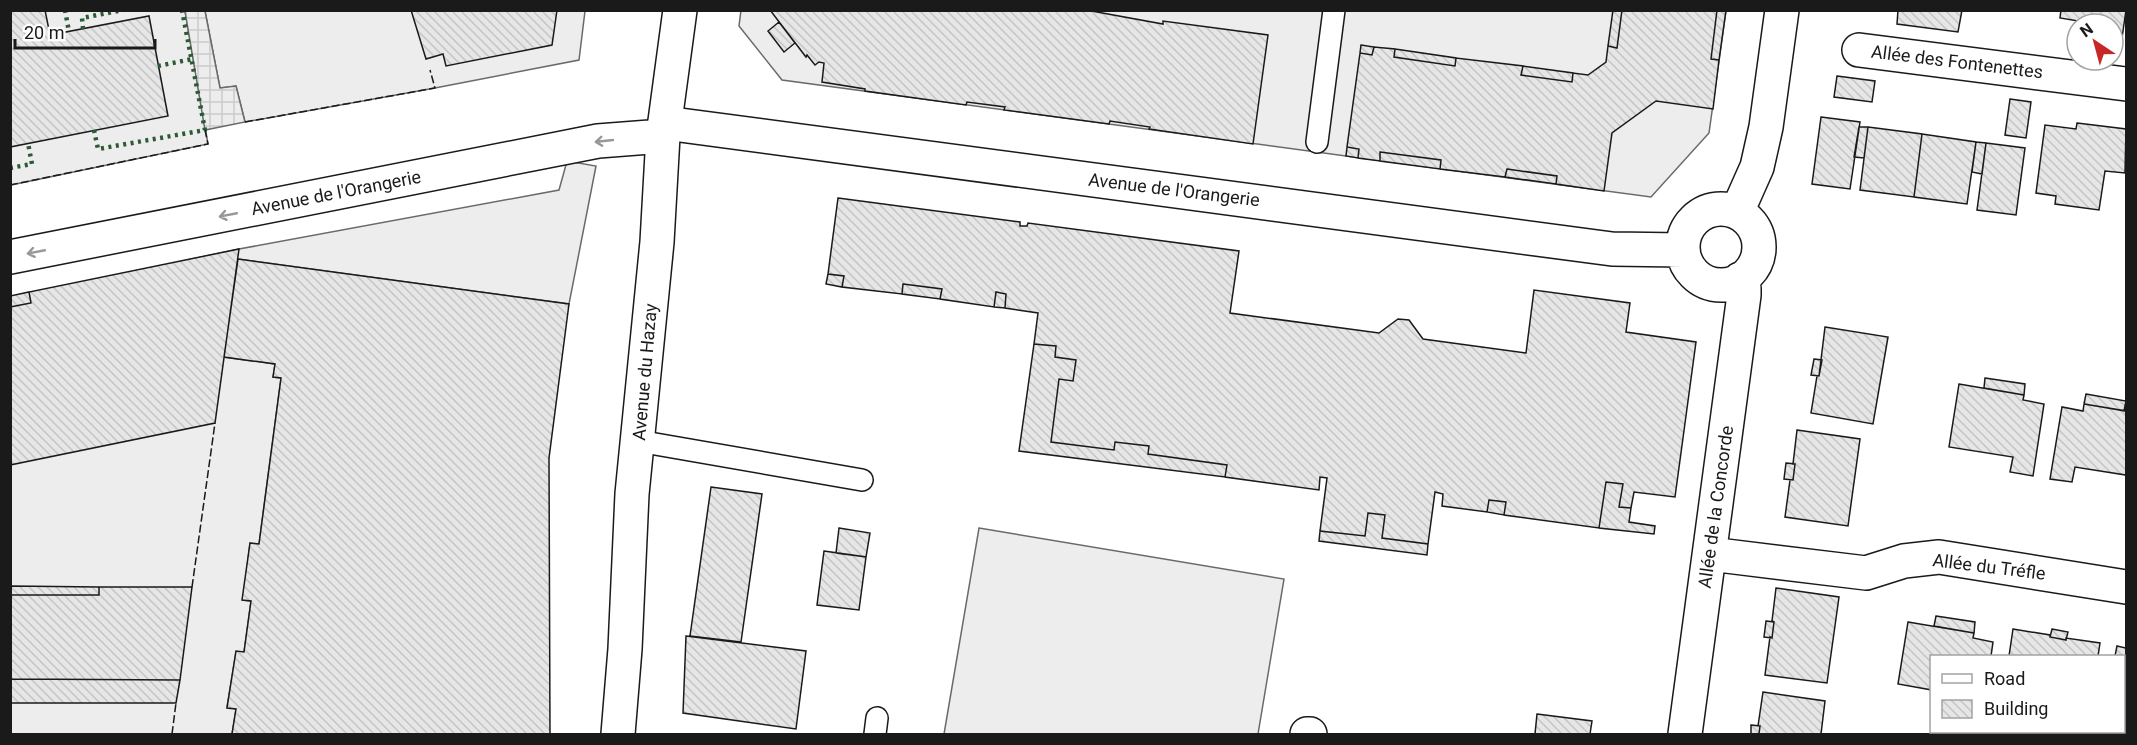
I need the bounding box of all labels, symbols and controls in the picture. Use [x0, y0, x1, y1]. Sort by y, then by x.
scale bar [15, 12, 154, 50]
north arrow [2065, 12, 2125, 72]
text: N [2076, 19, 2097, 41]
text: 20 m [24, 22, 64, 43]
street label: Allée des Fontenettes [1870, 41, 2044, 82]
one-way arrow [595, 136, 615, 147]
street label: Avenue de l'Orangerie [249, 166, 423, 219]
street label: Avenue de l'Orangerie [1087, 169, 1261, 210]
one-way arrow [218, 210, 238, 221]
one-way arrow [27, 247, 46, 258]
street label: Avenue du Hazay [628, 302, 661, 441]
street label: Allée de la Concorde [1694, 424, 1737, 590]
street label: Allée du Tréfle [1931, 549, 2047, 584]
legend [1930, 655, 2125, 733]
text: Road [1984, 668, 2025, 689]
text: Building [1984, 698, 2048, 719]

